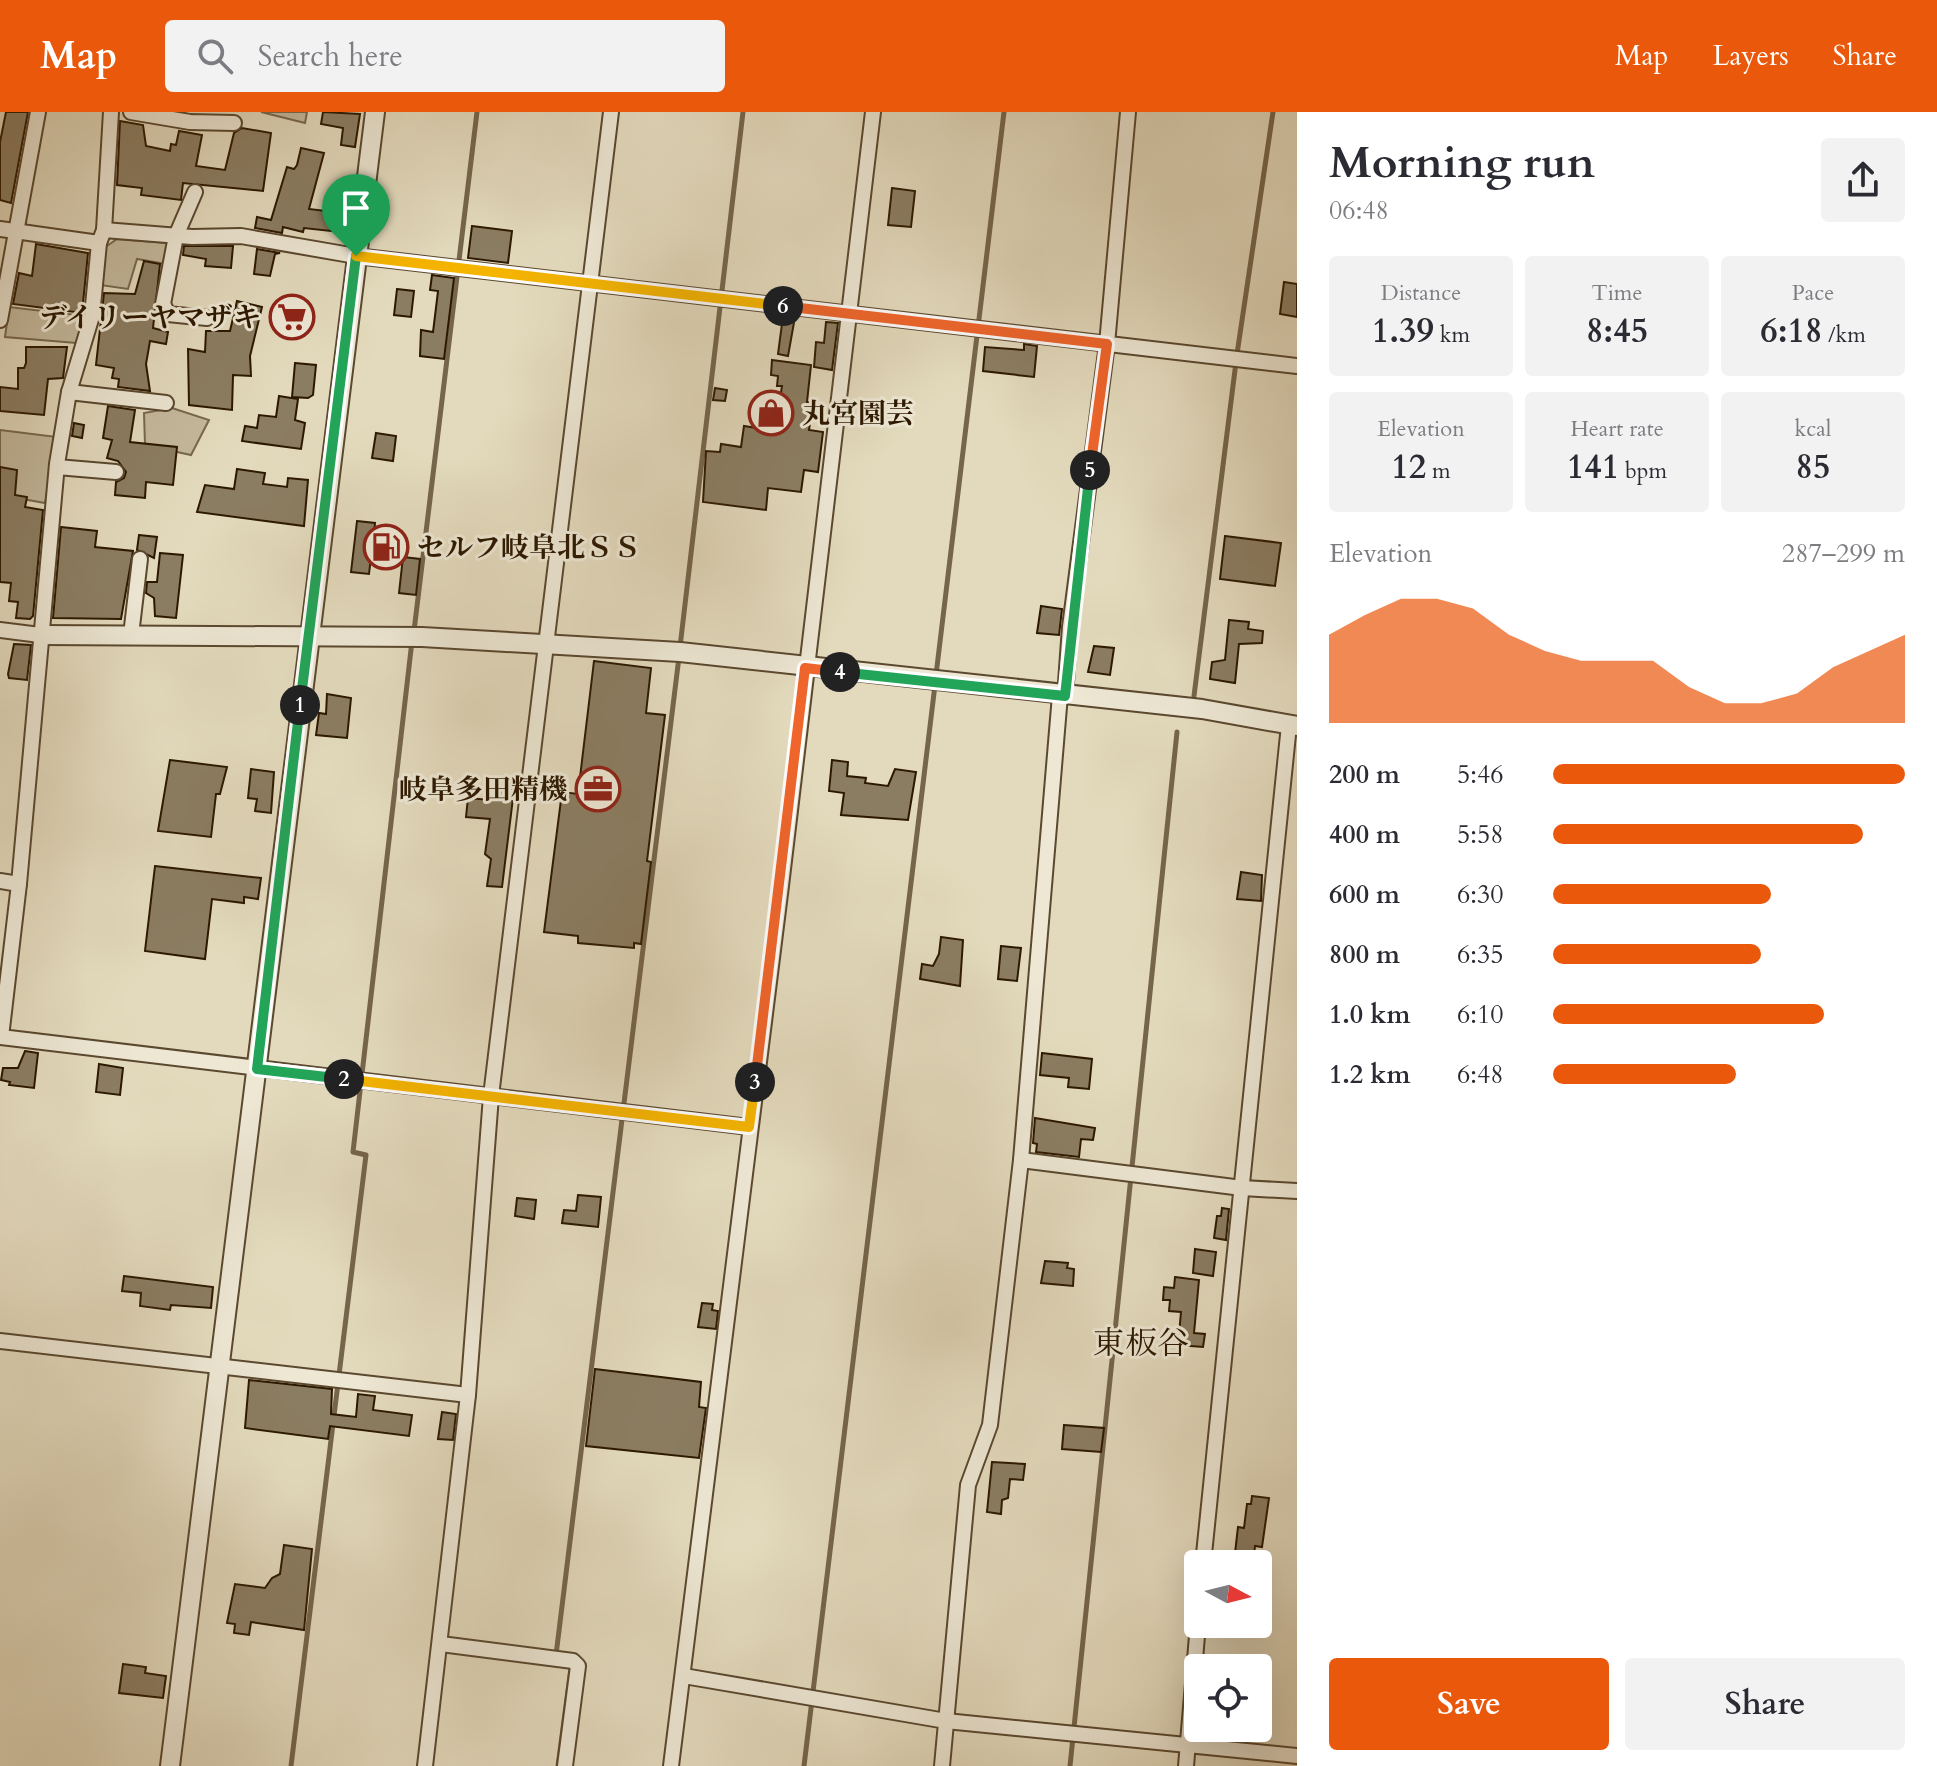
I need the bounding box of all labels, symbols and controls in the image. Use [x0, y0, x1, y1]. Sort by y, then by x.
search box [165, 20, 725, 92]
text: Map [40, 30, 117, 82]
icon: search [193, 34, 237, 78]
text: Search here [257, 36, 403, 77]
text: Map [1615, 37, 1668, 75]
text: Layers [1712, 37, 1789, 75]
text: Share [1833, 37, 1897, 75]
text: Morning run [1329, 133, 1595, 193]
button: share [1821, 138, 1905, 222]
pin [322, 174, 390, 256]
icon: arrive [334, 186, 378, 230]
text: 06:48 [1329, 193, 1389, 228]
text: Distance [1381, 278, 1461, 308]
text: Time [1592, 278, 1642, 308]
text: Pace [1792, 278, 1834, 308]
pin: 6 [763, 286, 803, 326]
text: 6 [777, 291, 789, 321]
supermarket icon: デイリーヤマザキ [268, 293, 316, 341]
place label: デイリーヤマザキ [39, 299, 261, 337]
text: 1.39 [1372, 308, 1434, 354]
text: 8:45 [1586, 308, 1648, 354]
text: 6:18 [1760, 308, 1822, 354]
text: km [1434, 320, 1470, 350]
text: /km [1822, 320, 1866, 350]
shop icon: 丸宮園芸 [747, 389, 795, 437]
place label: 丸宮園芸 [802, 395, 914, 433]
text: Elevation [1377, 414, 1465, 444]
text: Heart rate [1570, 414, 1664, 444]
text: kcal [1795, 414, 1831, 444]
text: 12 [1391, 444, 1426, 490]
text: 141 [1567, 444, 1619, 490]
text: 85 [1796, 444, 1830, 490]
pin: 5 [1070, 450, 1110, 490]
text: 5 [1084, 455, 1096, 485]
text: m [1426, 456, 1451, 486]
text: bpm [1619, 456, 1667, 486]
fuel station icon: セルフ岐阜北ＳＳ [362, 523, 410, 571]
place label: セルフ岐阜北ＳＳ [417, 529, 641, 567]
text: Elevation [1329, 536, 1432, 571]
text: 287–299 m [1782, 536, 1905, 571]
pin: 4 [820, 652, 860, 692]
text: 4 [834, 657, 846, 687]
pin: 1 [280, 685, 320, 725]
text: 1 [294, 690, 306, 720]
text: 200 m [1329, 757, 1400, 792]
text: 5:46 [1457, 757, 1504, 792]
office icon: 岐阜多田精機 [574, 765, 622, 813]
place label: 岐阜多田精機 [399, 771, 567, 809]
text: 400 m [1329, 817, 1400, 852]
text: 5:58 [1457, 817, 1504, 852]
text: 600 m [1329, 877, 1400, 912]
text: 6:30 [1457, 877, 1504, 912]
text: 800 m [1329, 937, 1400, 972]
text: 6:35 [1457, 937, 1504, 972]
text: 1.0 km [1329, 997, 1410, 1032]
text: 6:10 [1457, 997, 1504, 1032]
text: 1.2 km [1329, 1057, 1410, 1092]
text: 6:48 [1457, 1057, 1504, 1092]
pin: 2 [324, 1059, 364, 1099]
pin: 3 [735, 1062, 775, 1102]
text: 2 [338, 1064, 350, 1094]
text: 3 [749, 1067, 761, 1097]
district label: 東板谷 [1093, 1322, 1189, 1366]
north arrow [1184, 1550, 1272, 1638]
map controls [1184, 1550, 1272, 1742]
button: locate [1184, 1654, 1272, 1742]
button: Save [1329, 1658, 1609, 1750]
button: Share [1625, 1658, 1905, 1750]

